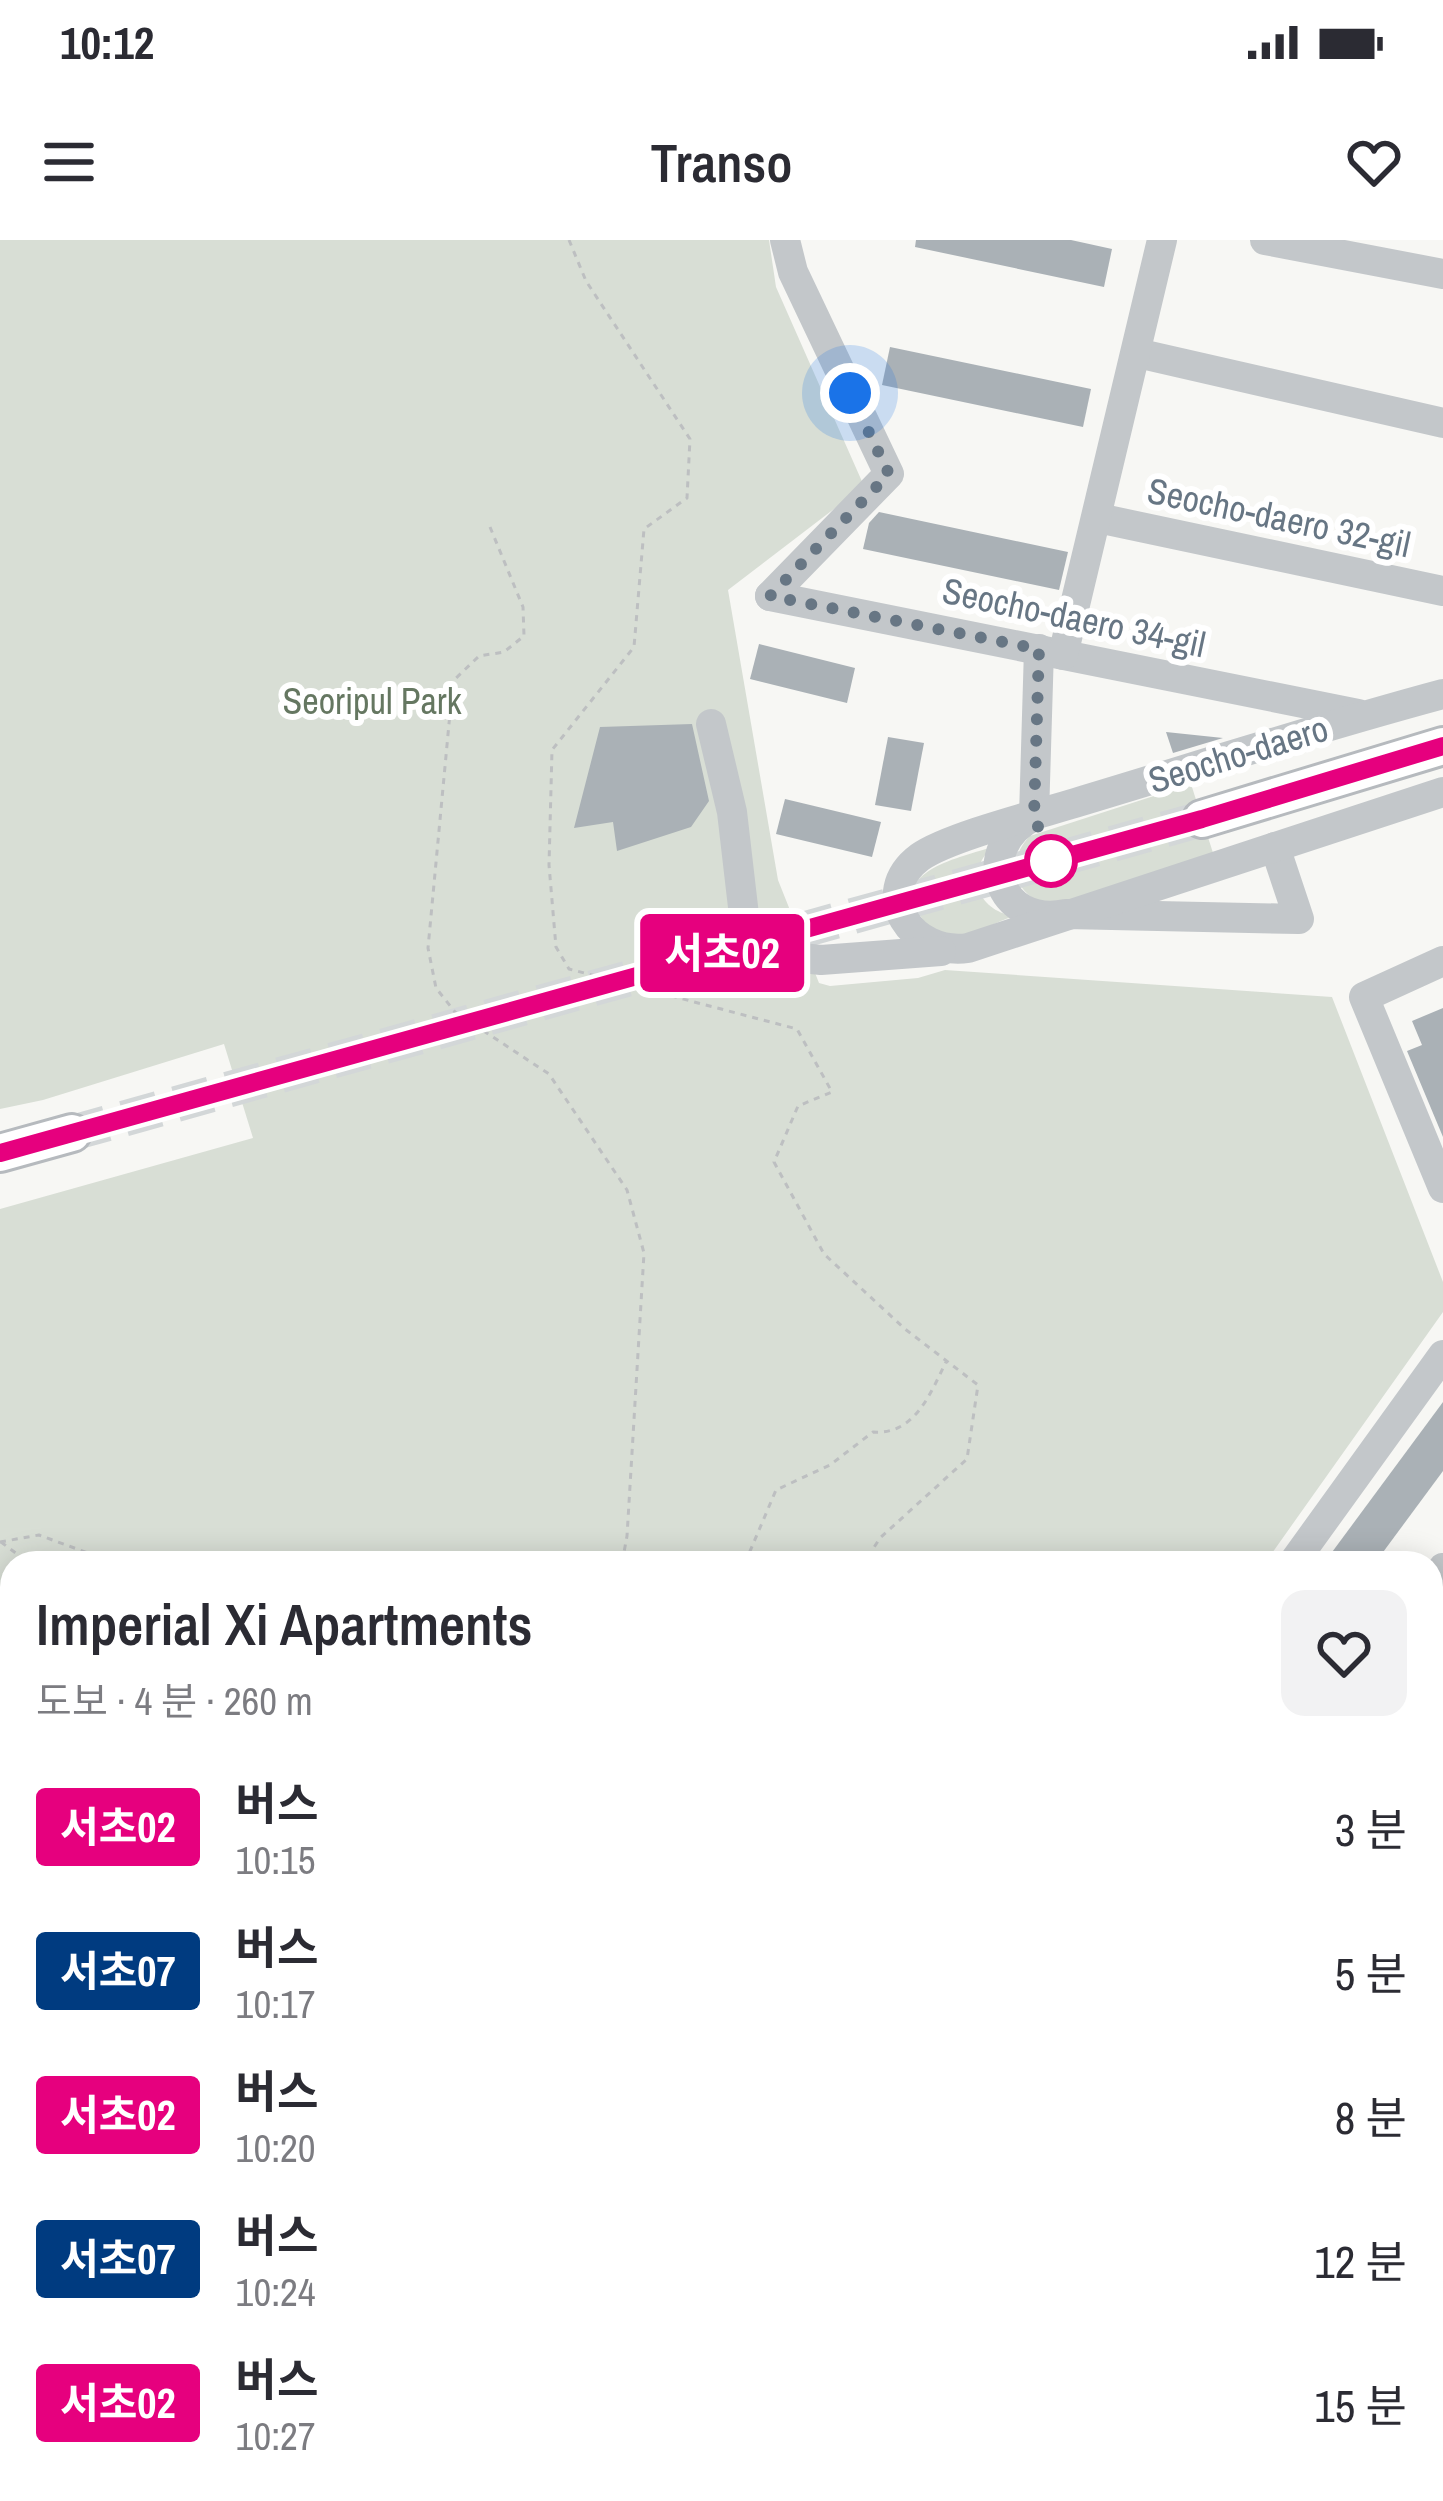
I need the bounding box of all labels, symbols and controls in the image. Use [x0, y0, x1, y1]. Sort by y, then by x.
text: 10:12 [60, 12, 154, 73]
text: Transo [650, 126, 793, 199]
icon: menu [36, 129, 102, 195]
icon: heart [1341, 129, 1407, 195]
your location [820, 363, 880, 423]
street label: Seocho-daero 32-gil [1143, 466, 1415, 568]
street label: Seocho-daero 34-gil [938, 566, 1210, 668]
park label: Seoripul Park [283, 677, 462, 725]
street label: Seocho-daero [1142, 704, 1334, 804]
unlabelled marker [1026, 836, 1076, 886]
line badge: 서초02 [638, 914, 806, 992]
text: 서초02 [664, 925, 780, 981]
text: Imperial Xi Apartments [36, 1586, 533, 1663]
button: heart [1281, 1590, 1407, 1716]
text: 도보 · 4 분 · 260 m [36, 1675, 313, 1727]
text: 버스 [236, 1773, 318, 1834]
text: 서초02 [60, 1799, 176, 1855]
text: 3 분 [1335, 1799, 1407, 1860]
text: 10:15 [236, 1834, 316, 1886]
text: 버스 [236, 1917, 318, 1978]
text: 서초07 [60, 1943, 176, 1999]
text: 5 분 [1335, 1943, 1407, 2004]
text: 10:17 [236, 1978, 316, 2030]
text: 버스 [236, 2061, 318, 2122]
text: 서초02 [60, 2087, 176, 2143]
text: 8 분 [1335, 2087, 1407, 2148]
text: 10:20 [236, 2122, 316, 2174]
text: 버스 [236, 2205, 318, 2266]
text: 서초07 [60, 2231, 176, 2287]
text: 12 분 [1314, 2231, 1407, 2292]
text: 10:24 [236, 2266, 316, 2318]
text: 버스 [236, 2349, 318, 2410]
text: 서초02 [60, 2375, 176, 2431]
text: 15 분 [1314, 2375, 1407, 2436]
text: 10:27 [236, 2410, 316, 2462]

